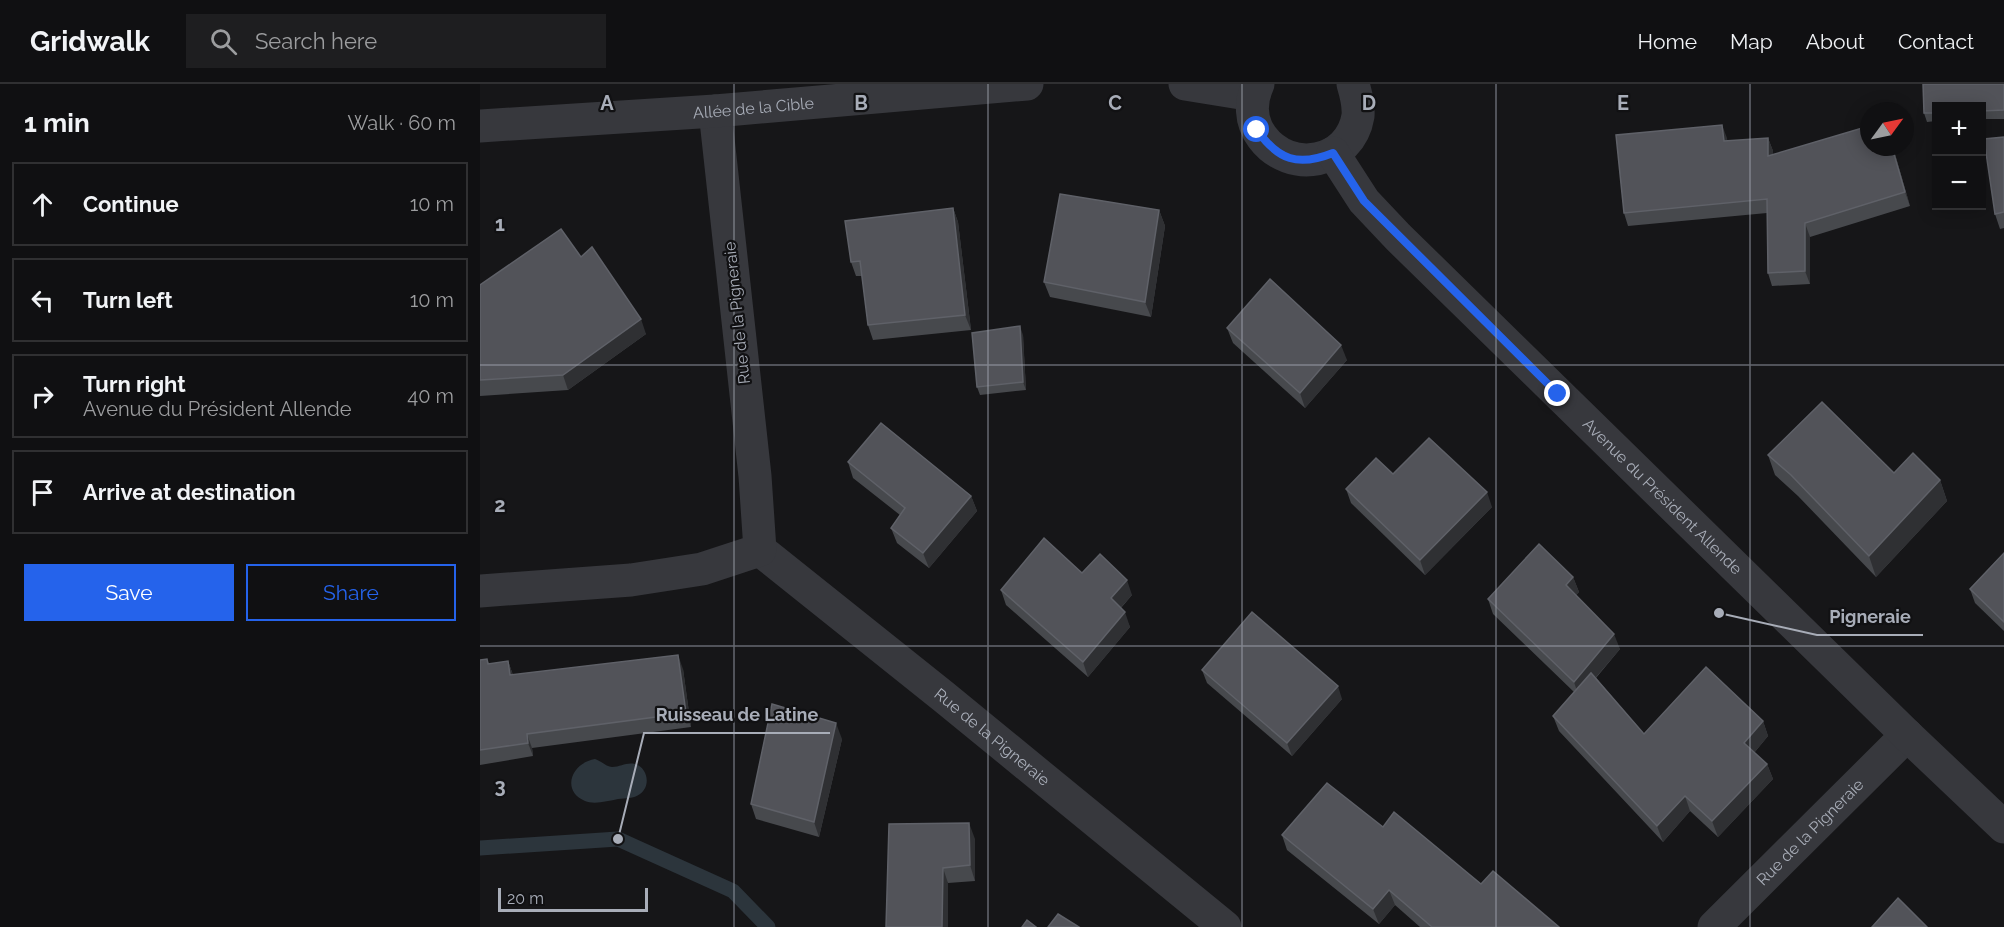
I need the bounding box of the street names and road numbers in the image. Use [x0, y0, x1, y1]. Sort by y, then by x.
street label: Allée de la Cible [692, 93, 815, 122]
street label: Rue de la Pigneraie [720, 241, 754, 385]
street label: Avenue du Président Allende [1579, 414, 1746, 578]
street label: Rue de la Pigneraie [931, 684, 1054, 789]
street label: Rue de la Pigneraie [1752, 775, 1867, 889]

